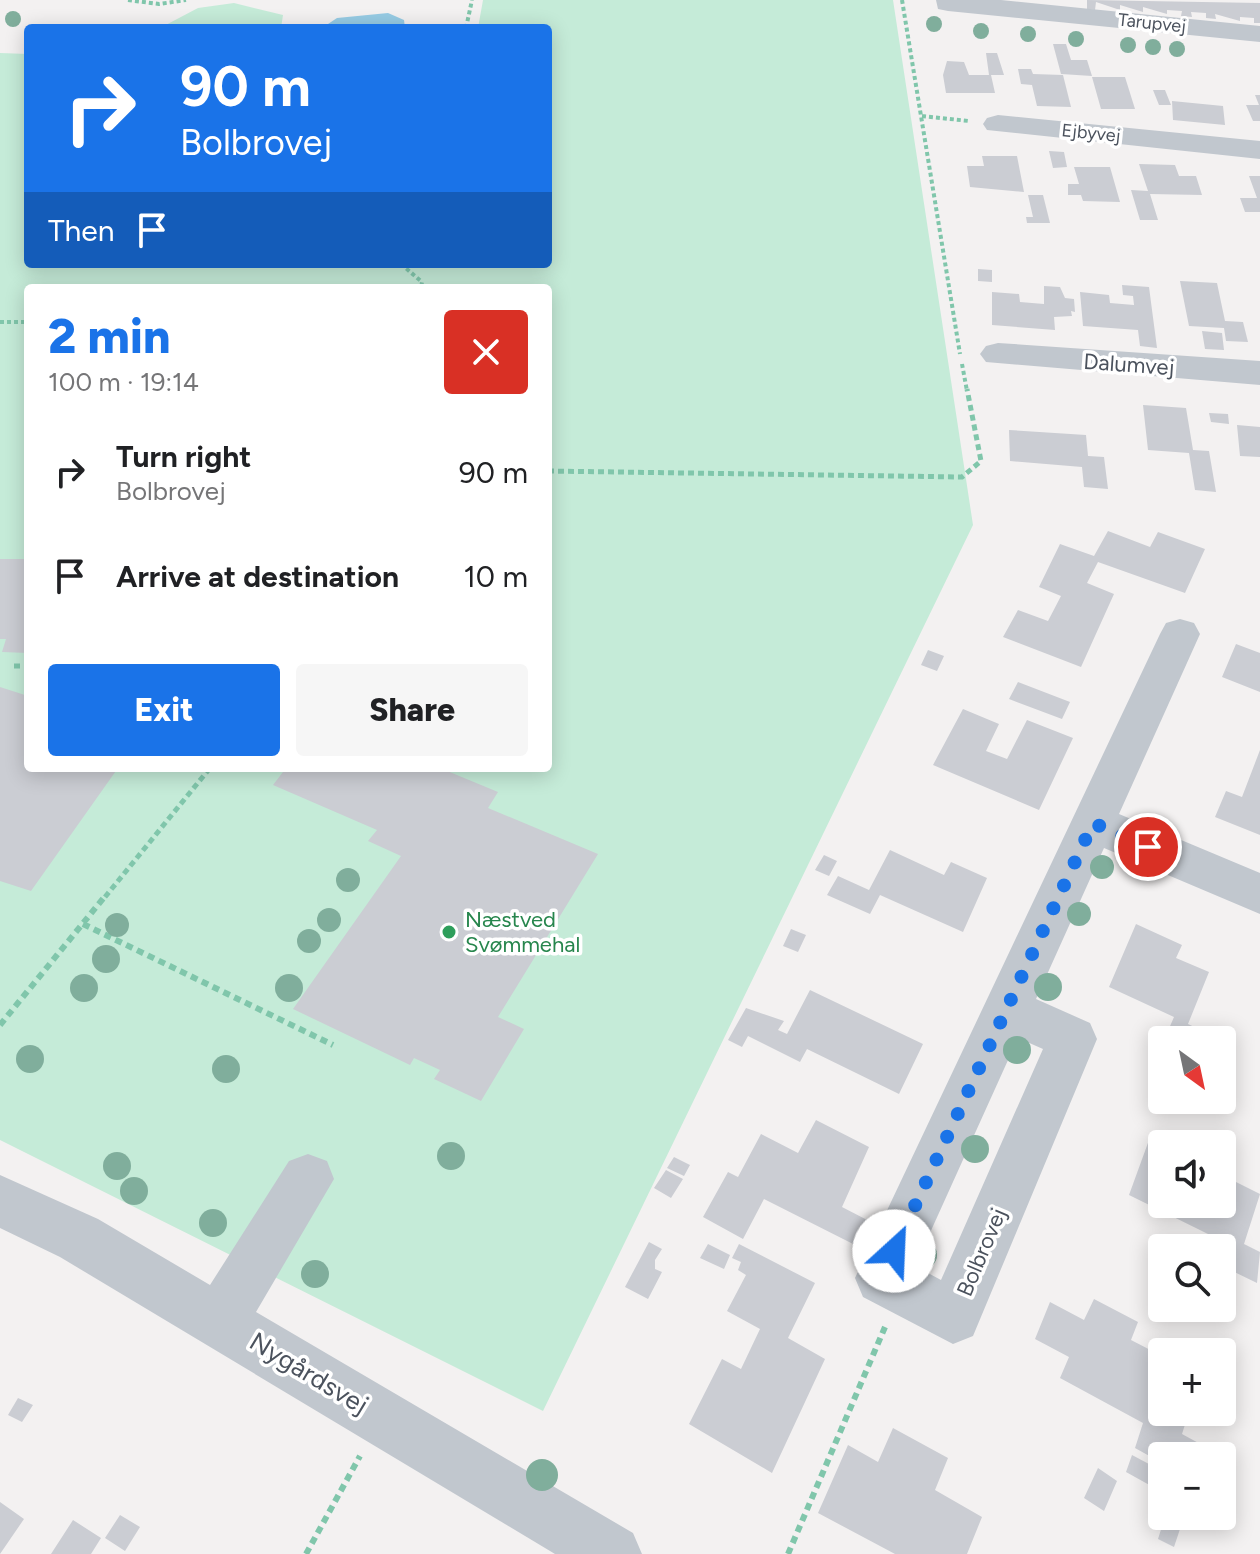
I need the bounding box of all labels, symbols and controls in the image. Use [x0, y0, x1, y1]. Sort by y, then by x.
street label: Tarupvej [1117, 8, 1187, 38]
text: 90 m [180, 53, 311, 120]
icon: right [48, 56, 152, 160]
street label: Ejbyvej [1060, 119, 1122, 147]
text: Bolbrovej [180, 121, 332, 164]
icon: arrive [130, 208, 174, 252]
text: Then [48, 212, 114, 249]
text: 2 min [48, 307, 171, 365]
button: close [444, 310, 528, 394]
street label: Dalumvej [1083, 348, 1175, 381]
text: 100 m · 19:14 [48, 366, 199, 398]
text: Turn right [116, 438, 251, 475]
icon: right [48, 450, 92, 494]
text: 90 m [459, 454, 528, 491]
text: Bolbrovej [116, 475, 226, 507]
icon: arrive [48, 554, 92, 598]
text: Arrive at destination [116, 558, 399, 595]
text: 10 m [463, 558, 528, 595]
button: Exit [48, 664, 280, 756]
button: Share [296, 664, 528, 756]
pin [1114, 813, 1182, 881]
icon: arrive [1126, 825, 1170, 869]
place label: Næstved Svømmehal [465, 906, 580, 958]
marker: Næstved Svømmehal [440, 923, 458, 941]
north arrow [1148, 1026, 1236, 1114]
map controls [1148, 1026, 1236, 1530]
button: sound [1148, 1130, 1236, 1218]
street label: Bolbrovej [951, 1204, 1012, 1300]
position arrow [852, 1209, 936, 1293]
button: search [1148, 1234, 1236, 1322]
street label: Nygårdsvej [244, 1325, 374, 1421]
button: + [1148, 1338, 1236, 1426]
button: − [1148, 1442, 1236, 1530]

